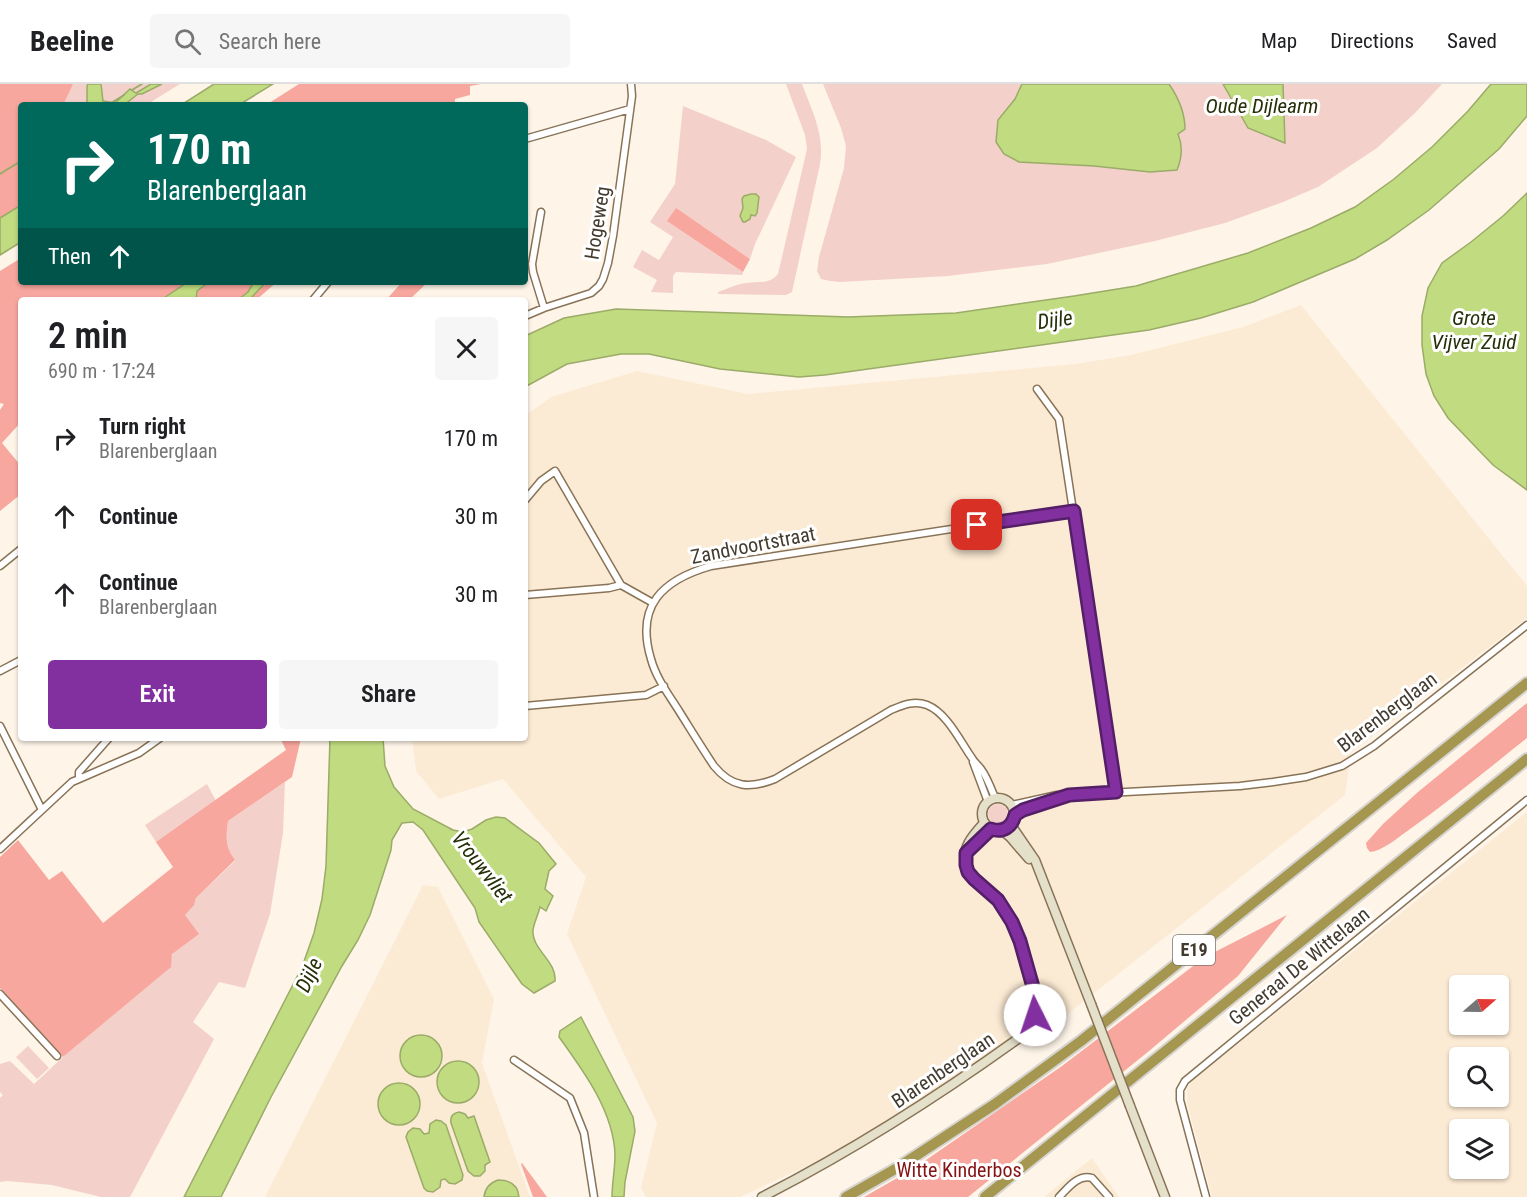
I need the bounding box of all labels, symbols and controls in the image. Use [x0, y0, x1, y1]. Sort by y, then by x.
search box [150, 14, 570, 68]
text: Beeline [30, 25, 114, 58]
icon: search [171, 25, 204, 58]
text: Search here [219, 29, 321, 54]
text: Map [1261, 29, 1297, 53]
text: Directions [1330, 29, 1414, 53]
text: Saved [1447, 29, 1497, 53]
water label: Oude Dijlearm [1206, 94, 1318, 118]
text: 170 m [147, 125, 252, 174]
icon: right [48, 126, 126, 204]
text: Blarenberglaan [147, 175, 307, 207]
street label: Hogeweg [579, 185, 615, 261]
icon: ahead [103, 240, 136, 273]
text: Then [48, 244, 91, 269]
water label: Dijle [1036, 306, 1074, 334]
water label: Grote Vijver Zuid [1432, 306, 1517, 354]
text: 2 min [48, 315, 128, 357]
button: close [435, 317, 498, 380]
text: 690 m · 17:24 [48, 359, 155, 383]
text: Turn right [99, 414, 186, 439]
icon: right [48, 422, 81, 455]
text: 170 m [444, 426, 498, 451]
text: Blarenberglaan [99, 439, 218, 463]
pin [951, 499, 1002, 550]
icon: ahead [48, 500, 81, 533]
text: Continue [99, 504, 178, 529]
text: 30 m [455, 504, 498, 529]
icon: arrive [960, 508, 993, 541]
street label: Zandvoortstraat [689, 521, 817, 569]
text: Continue [99, 570, 178, 595]
icon: ahead [48, 578, 81, 611]
text: 30 m [455, 582, 498, 607]
text: Blarenberglaan [99, 595, 218, 619]
button: Exit [48, 660, 267, 729]
button: Share [279, 660, 498, 729]
street label: Blarenberglaan [1332, 667, 1442, 757]
water label: Vrouwvliet [447, 826, 518, 908]
street label: Generaal De Wittelaan [1224, 902, 1374, 1030]
road number: E19 [1173, 935, 1215, 965]
water label: Dijle [291, 954, 327, 996]
north arrow [1449, 975, 1509, 1035]
map controls [1449, 975, 1509, 1179]
position arrow [1003, 983, 1067, 1047]
street label: Blarenberglaan [887, 1027, 999, 1113]
button: search [1449, 1047, 1509, 1107]
button: layers [1449, 1119, 1509, 1179]
park label: Witte Kinderbos [896, 1158, 1022, 1182]

